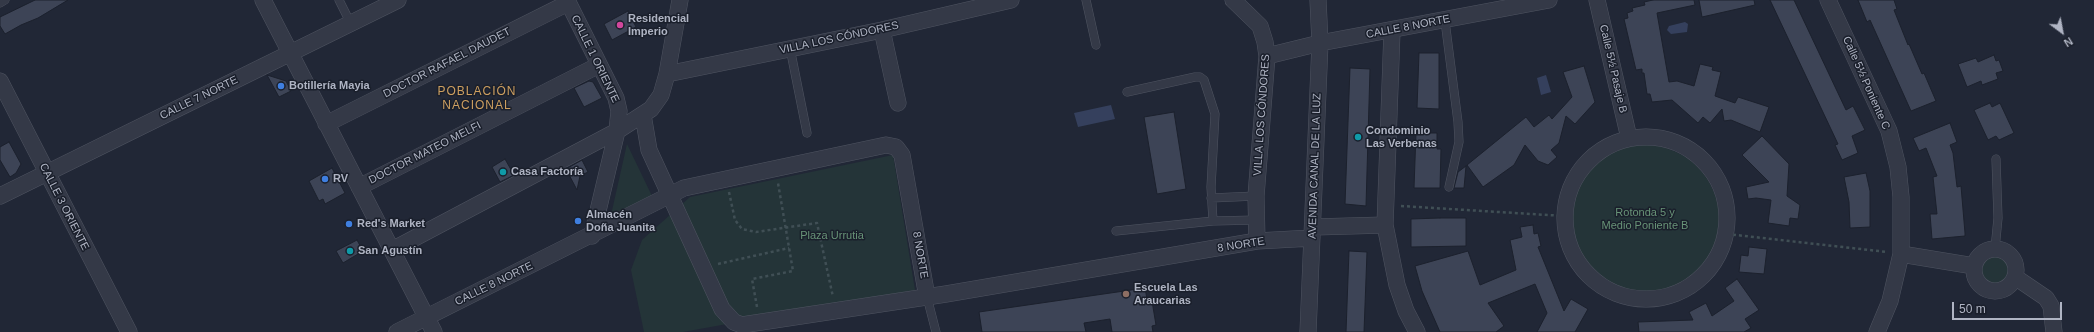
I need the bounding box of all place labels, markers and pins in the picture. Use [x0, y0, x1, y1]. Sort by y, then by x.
place label: Residencial Imperio [628, 12, 689, 38]
marker: Residencial Imperio [615, 20, 625, 30]
place label: Botillería Mayia [289, 79, 370, 93]
marker: Botillería Mayia [276, 81, 286, 91]
place label: Condominio Las Verbenas [1366, 124, 1437, 150]
marker: Condominio Las Verbenas [1353, 132, 1363, 142]
place label: Casa Factoría [511, 165, 583, 179]
marker: Casa Factoría [498, 167, 508, 177]
place label: RV [333, 172, 348, 186]
marker: RV [320, 174, 330, 184]
place label: Almacén Doña Juanita [586, 208, 655, 234]
marker: Almacén Doña Juanita [573, 216, 583, 226]
place label: Red's Market [357, 217, 425, 231]
marker: Red's Market [344, 219, 354, 229]
place label: San Agustín [358, 244, 422, 258]
marker: San Agustín [345, 246, 355, 256]
place label: Escuela Las Araucarias [1134, 281, 1198, 307]
marker: Escuela Las Araucarias [1121, 289, 1131, 299]

